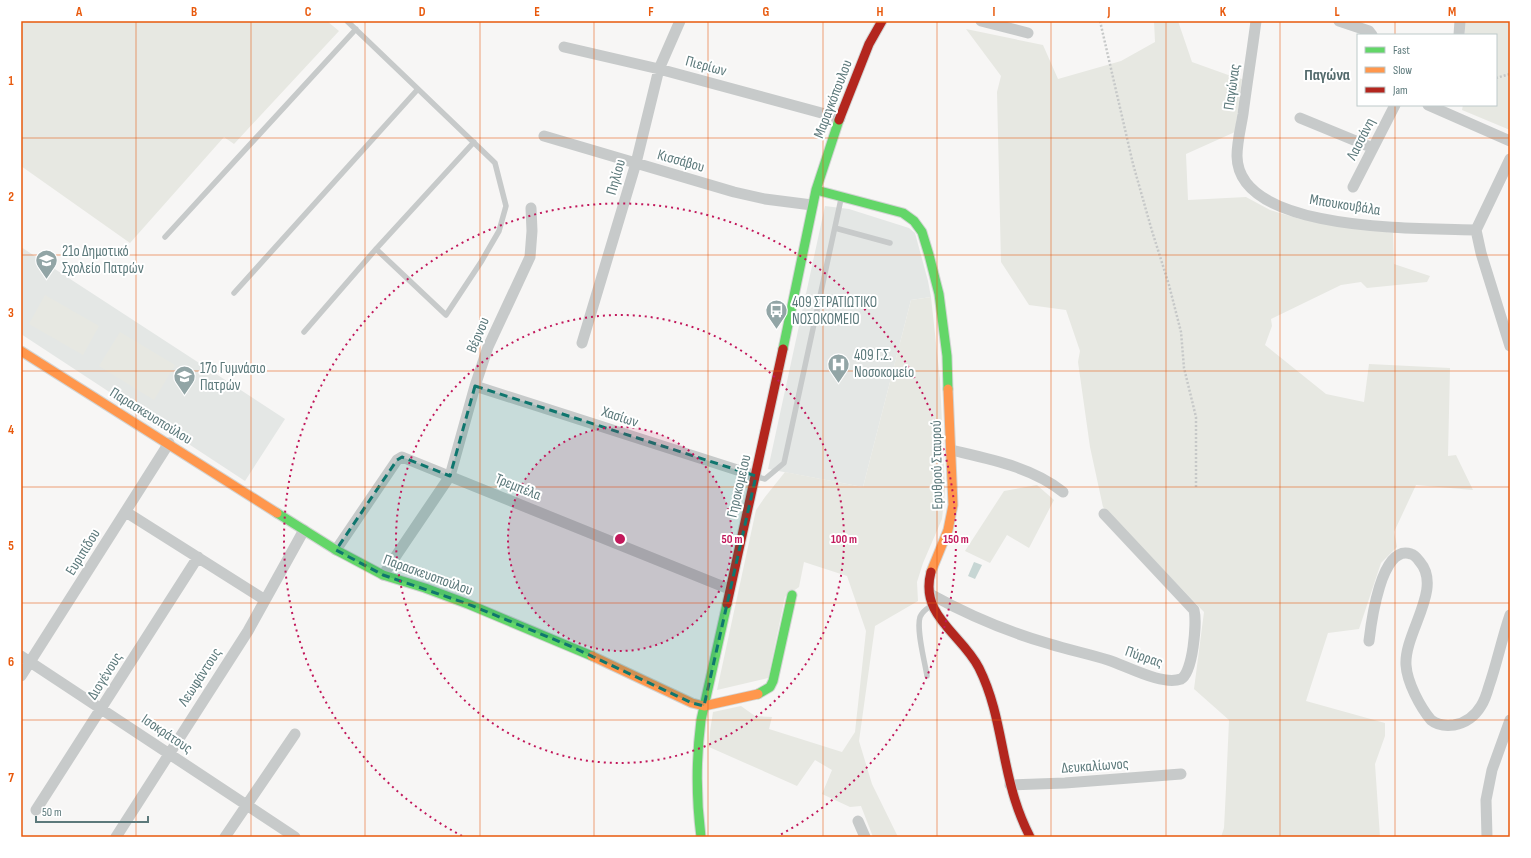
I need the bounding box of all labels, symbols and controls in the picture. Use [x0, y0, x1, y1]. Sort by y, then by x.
text: A [75, 4, 83, 20]
text: B [191, 4, 197, 20]
text: C [305, 4, 312, 20]
text: D [419, 4, 426, 20]
text: E [534, 4, 540, 20]
text: F [648, 4, 654, 20]
text: G [763, 4, 770, 20]
text: H [877, 4, 884, 20]
text: I [993, 4, 996, 20]
text: J [1107, 4, 1111, 20]
text: K [1220, 4, 1227, 20]
text: L [1334, 4, 1340, 20]
text: M [1448, 4, 1456, 20]
legend [1357, 34, 1497, 106]
text: Fast [1393, 43, 1410, 58]
street label: Πιερίων [683, 51, 729, 81]
street label: Μαραγκόπουλου [809, 57, 857, 141]
street label: Παγώνας [1219, 63, 1245, 111]
text: Slow [1393, 63, 1412, 78]
district label: Παγώνα [1304, 66, 1350, 85]
text: 1 [8, 73, 14, 89]
text: Jam [1392, 83, 1408, 98]
street label: Λασσάνη [1342, 115, 1380, 164]
street label: Κισσάβου [655, 145, 707, 177]
street label: Πηλίου [602, 157, 630, 197]
text: 2 [8, 189, 14, 205]
street label: Μπουκουβάλα [1308, 190, 1382, 220]
place label: 21ο Δημοτικό Σχολείο Πατρών [62, 242, 144, 278]
school or university icon: 21ο Δημοτικό Σχολείο Πατρών [34, 247, 60, 280]
place label: 409 ΣΤΡΑΤΙΩΤΙΚΟ ΝΟΣΟΚΟΜΕΙΟ [792, 293, 877, 329]
bus stop icon: 409 ΣΤΡΑΤΙΩΤΙΚΟ ΝΟΣΟΚΟΜΕΙΟ [763, 298, 789, 331]
text: 3 [8, 305, 14, 321]
street label: Βέρνου [462, 314, 494, 356]
place label: 409 Γ.Σ. Νοσοκομείο [854, 346, 914, 382]
hospital icon: 409 Γ.Σ. Νοσοκομείο [825, 351, 851, 384]
place label: 17ο Γυμνάσιο Πατρών [200, 359, 266, 395]
school or university icon: 17ο Γυμνάσιο Πατρών [171, 364, 197, 397]
street label: Παρασκευοπούλου [106, 383, 196, 449]
street label: Χασίων [598, 402, 641, 432]
street label: Ερυθρού Σταυρού [927, 420, 947, 510]
text: 4 [8, 422, 14, 438]
street label: Γηροκομείου [723, 453, 755, 519]
street label: Τρεμπέλα [492, 469, 544, 505]
street label: Ευριπίδου [61, 525, 105, 579]
centre of rings [613, 532, 627, 546]
text: 50 m [722, 532, 742, 547]
text: 100 m [831, 532, 857, 547]
text: 150 m [943, 532, 969, 547]
text: 5 [8, 538, 14, 554]
street label: Παρασκευοπούλου [381, 550, 475, 600]
street label: Πύρρας [1123, 642, 1165, 672]
street label: Λεωφάντους [174, 644, 226, 711]
street label: Διογένους [83, 649, 127, 703]
text: 6 [8, 654, 14, 670]
street label: Ισοκράτους [138, 710, 196, 758]
street label: Δευκαλίωνος [1061, 754, 1129, 778]
text: 7 [8, 770, 14, 786]
scale bar [36, 798, 148, 824]
text: 50 m [42, 805, 62, 820]

